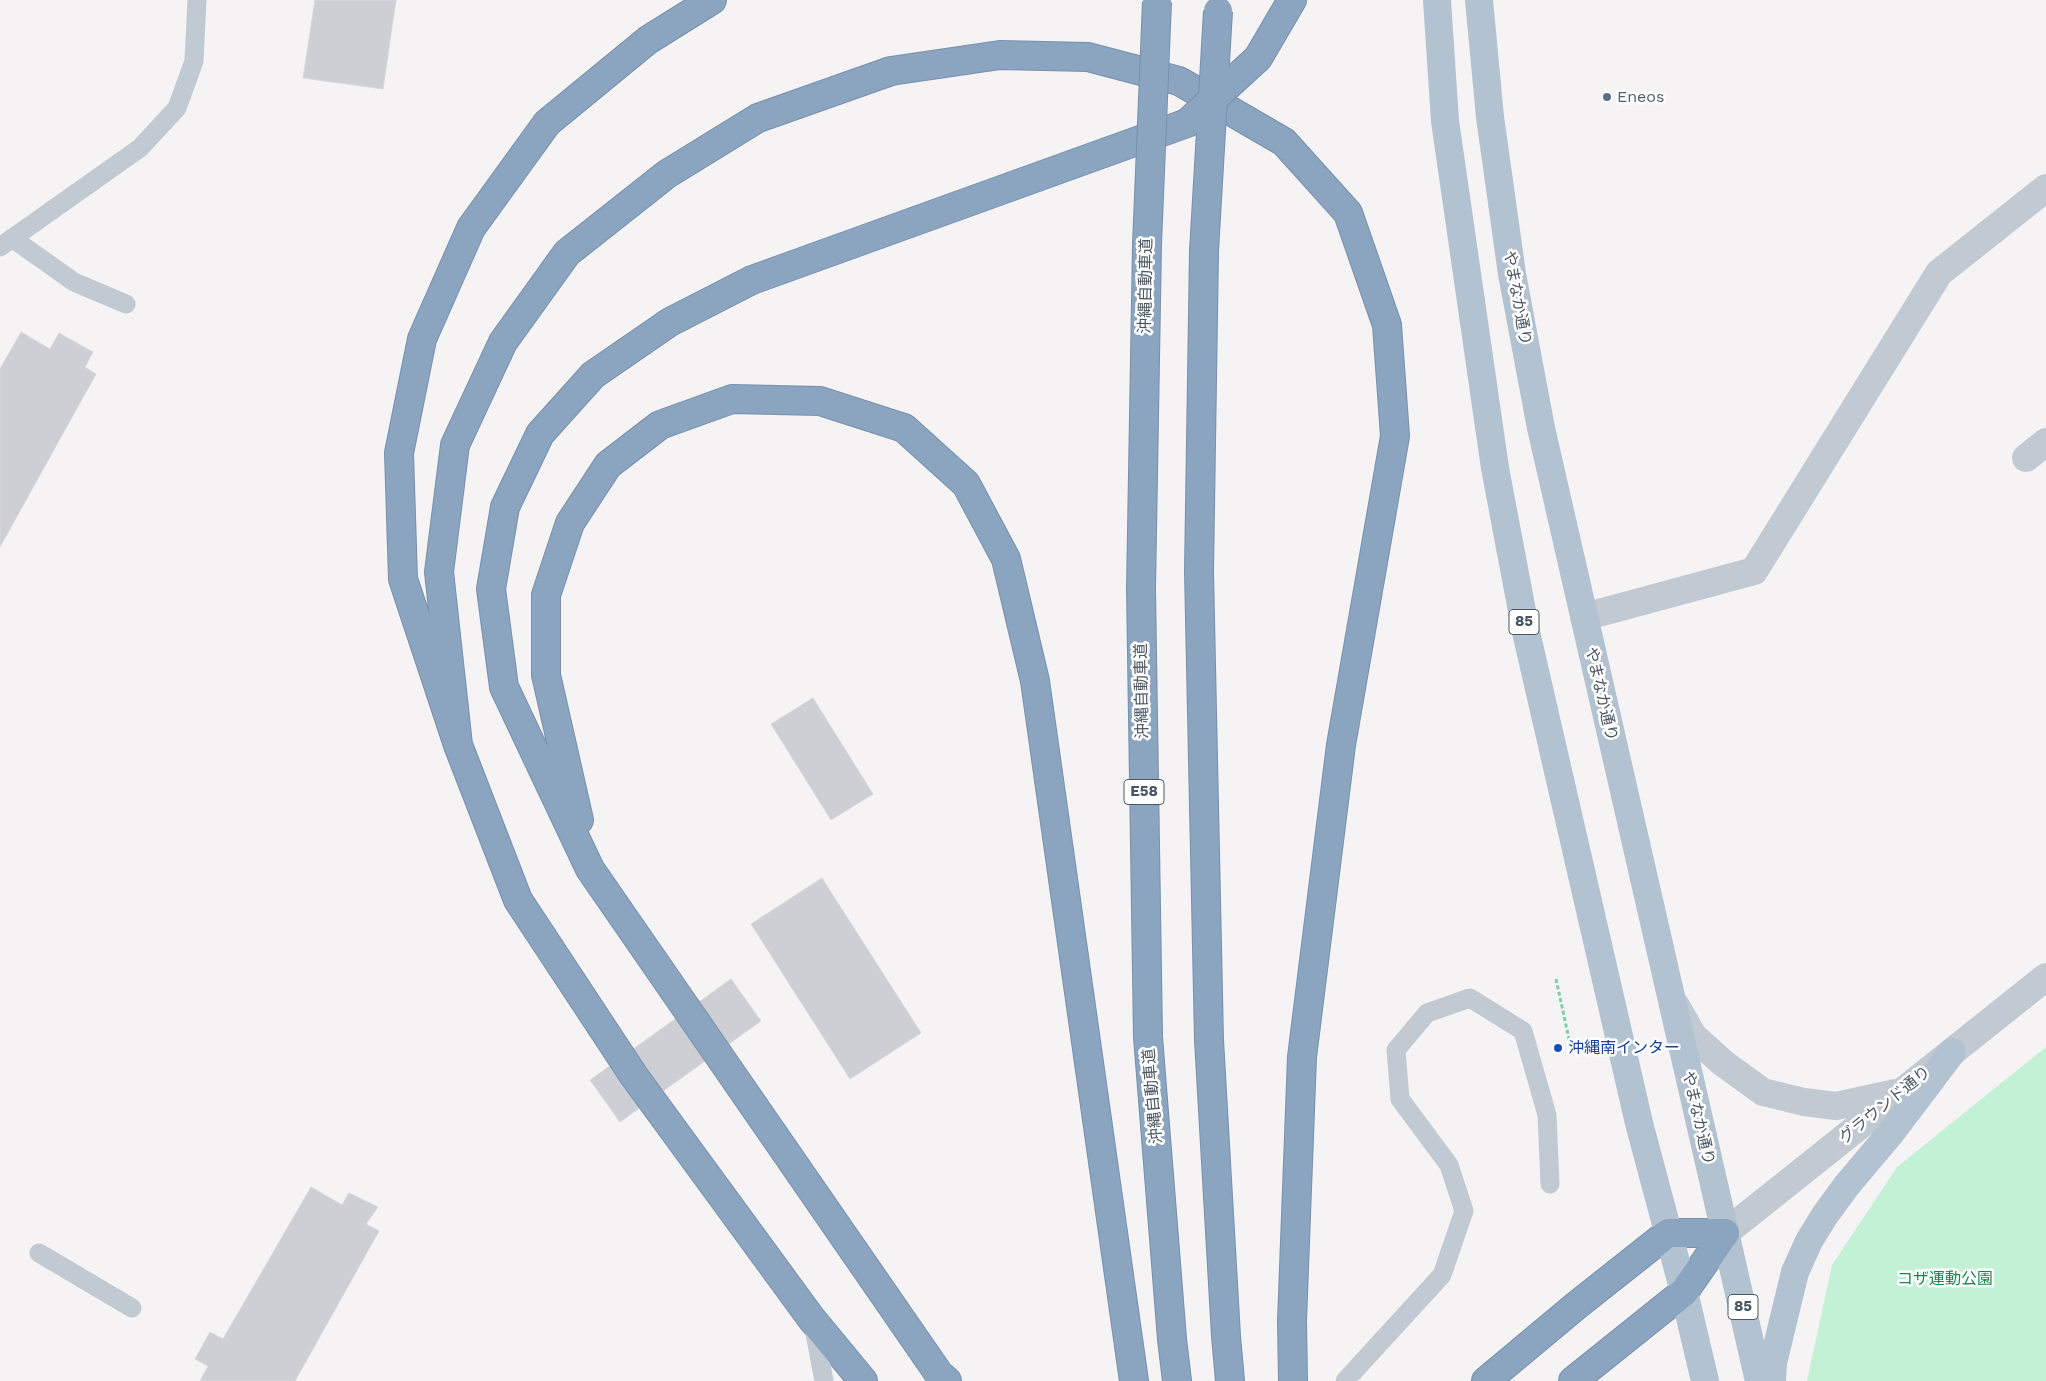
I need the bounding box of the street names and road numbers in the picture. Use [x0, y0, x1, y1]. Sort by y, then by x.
street label: 沖縄自動車道 [1136, 238, 1156, 334]
street label: やまなか通り [1499, 249, 1535, 347]
road number: 85 [1509, 610, 1539, 634]
street label: 沖縄自動車道 [1132, 643, 1152, 739]
street label: やまなか通り [1581, 645, 1621, 743]
road number: E58 [1124, 780, 1164, 804]
street label: 沖縄自動車道 [1139, 1047, 1167, 1145]
street label: グラウンド通り [1835, 1062, 1935, 1148]
street label: やまなか通り [1678, 1069, 1718, 1167]
road number: 85 [1728, 1294, 1758, 1320]

